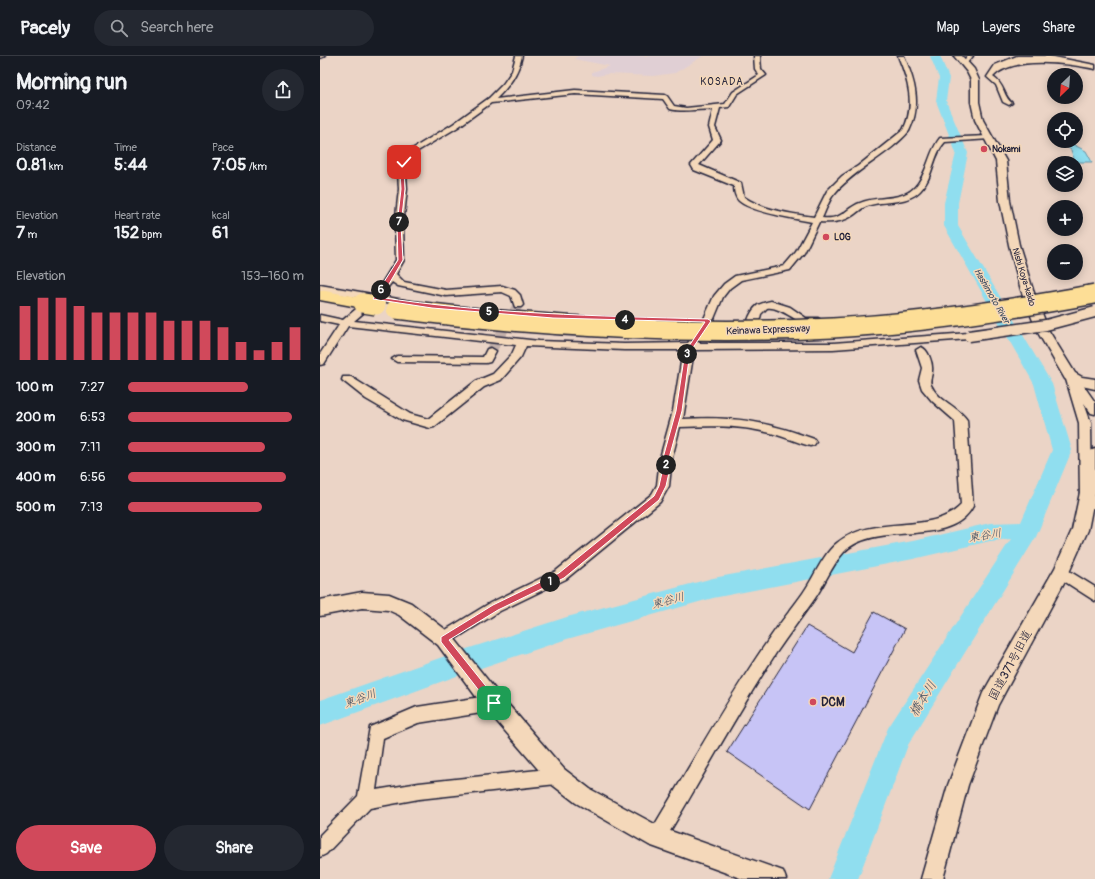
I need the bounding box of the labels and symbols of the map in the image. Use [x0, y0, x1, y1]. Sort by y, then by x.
north arrow [1047, 68, 1083, 104]
district label: KOSADA [700, 76, 744, 88]
marker: Nokami [979, 144, 989, 154]
place label: Nokami [992, 144, 1021, 155]
pin [387, 145, 421, 179]
pin: 7 [389, 212, 409, 232]
marker: LOG [821, 232, 831, 242]
place label: LOG [834, 232, 851, 243]
street label: Nishi Koya-kaido [1009, 247, 1038, 308]
water label: Hashimoto River [971, 267, 1013, 327]
pin: 6 [371, 280, 391, 300]
pin: 5 [479, 302, 499, 322]
pin: 4 [615, 310, 635, 330]
street label: Keinawa Expressway [726, 323, 811, 337]
pin: 3 [677, 344, 697, 364]
pin: 2 [656, 455, 676, 475]
water label: 東谷川 [968, 526, 1002, 544]
pin: 1 [540, 572, 560, 592]
water label: 東谷川 [651, 590, 686, 611]
street label: 国道371号旧道 [986, 627, 1035, 703]
water label: 橋本川 [906, 678, 940, 719]
pin [477, 686, 511, 720]
water label: 東谷川 [342, 687, 378, 710]
place label: DCM [821, 695, 845, 710]
marker: DCM [808, 697, 818, 707]

